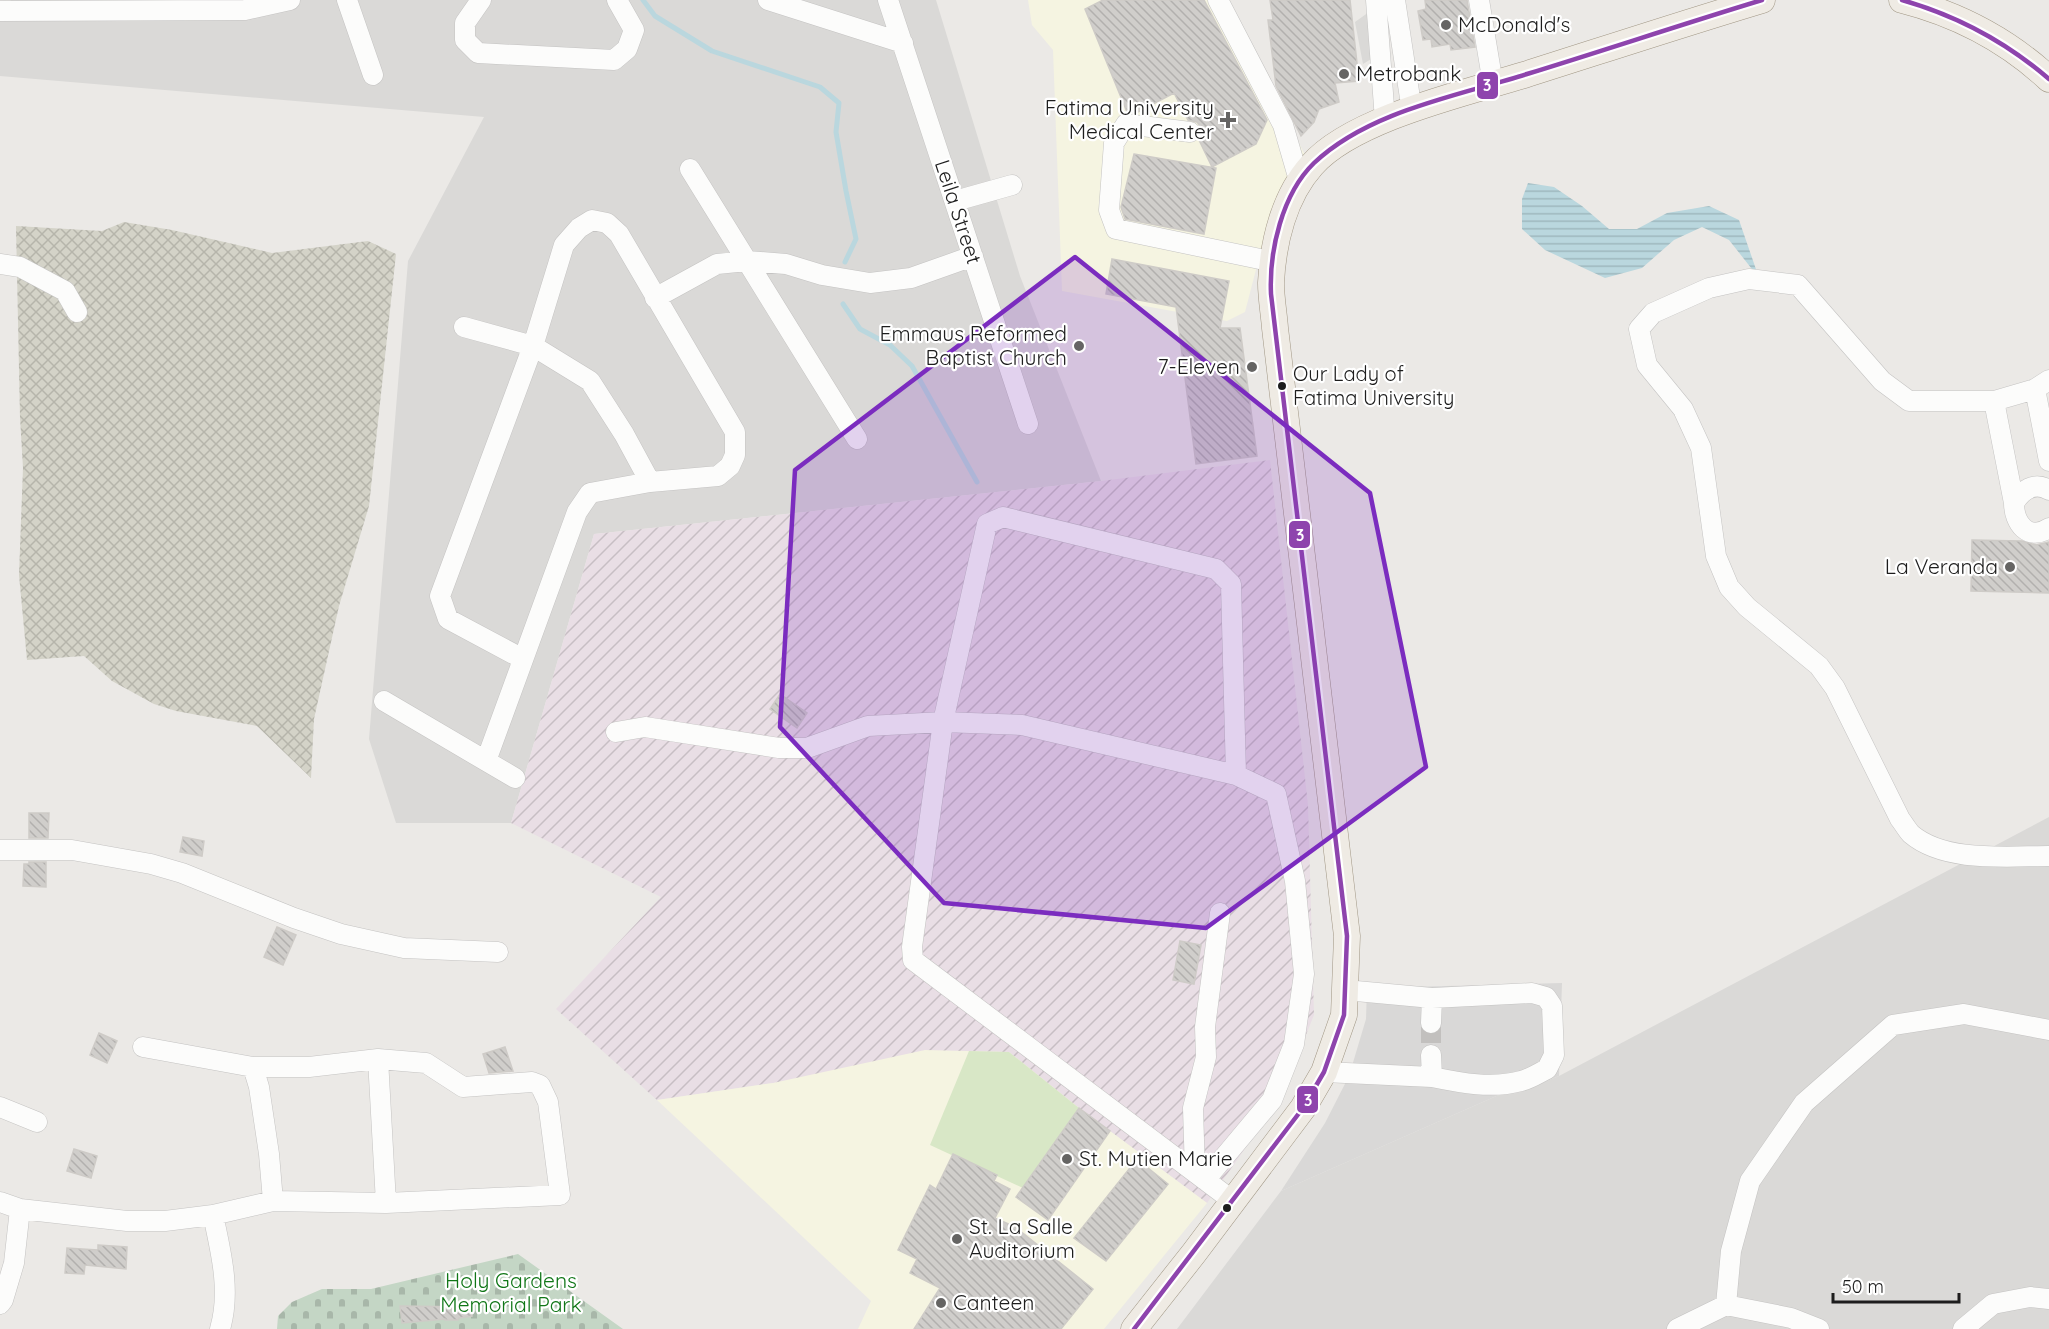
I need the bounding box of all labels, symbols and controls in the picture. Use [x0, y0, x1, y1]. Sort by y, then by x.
place label: McDonald's [1458, 11, 1570, 37]
marker: McDonald's [1439, 18, 1453, 32]
place label: Metrobank [1356, 60, 1461, 86]
marker: Metrobank [1337, 67, 1351, 81]
line badge: 3 [1476, 71, 1499, 100]
text: 3 [1483, 75, 1491, 95]
place label: Fatima University Medical Center [1045, 94, 1214, 144]
marker: Fatima University Medical Center [1219, 111, 1237, 129]
street label: Leila Street [930, 156, 988, 267]
place label: Emmaus Reformed Baptist Church [880, 320, 1067, 370]
marker: Emmaus Reformed Baptist Church [1072, 339, 1086, 353]
place label: 7-Eleven [1158, 353, 1240, 379]
marker: 7-Eleven [1245, 360, 1259, 374]
place label: Our Lady of Fatima University [1293, 361, 1454, 410]
marker: Our Lady of Fatima University [1276, 380, 1288, 392]
line badge: 3 [1288, 520, 1311, 549]
text: 3 [1296, 525, 1304, 545]
place label: La Veranda [1885, 553, 1998, 579]
marker: La Veranda [2003, 560, 2017, 574]
line badge: 3 [1296, 1085, 1319, 1114]
text: 3 [1304, 1090, 1312, 1110]
place label: St. Mutien Marie [1079, 1145, 1233, 1171]
marker: St. Mutien Marie [1060, 1152, 1074, 1166]
unlabelled marker [1221, 1202, 1233, 1214]
place label: St. La Salle Auditorium [969, 1213, 1075, 1263]
marker: St. La Salle Auditorium [950, 1232, 964, 1246]
scale bar [1833, 1266, 1959, 1304]
park label: Holy Gardens Memorial Park [440, 1267, 582, 1317]
text: 50 m [1842, 1275, 1884, 1298]
place label: Canteen [953, 1289, 1034, 1315]
marker: Canteen [934, 1296, 948, 1310]

